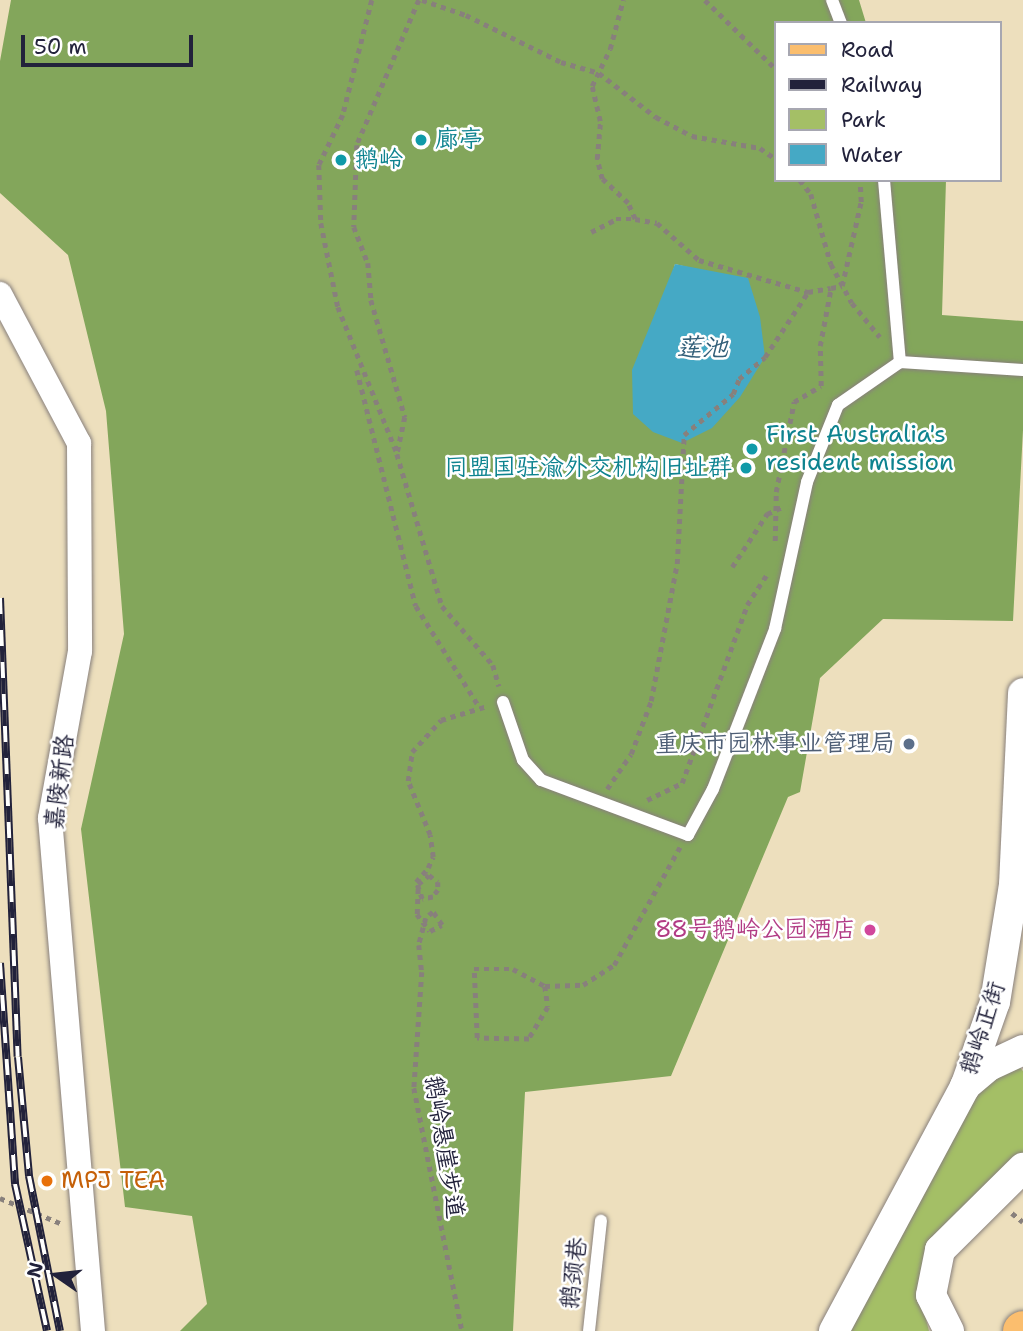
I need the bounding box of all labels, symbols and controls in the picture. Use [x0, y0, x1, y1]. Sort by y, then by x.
scale bar [24, 21, 196, 65]
legend [774, 21, 1002, 182]
text: 50 m [34, 33, 87, 61]
text: Road [841, 36, 894, 64]
text: Railway [841, 71, 923, 99]
text: Park [841, 106, 886, 134]
place label: 廊亭 [435, 126, 483, 154]
marker: 廊亭 [413, 132, 429, 148]
text: Water [841, 141, 903, 169]
place label: 鹅岭 [355, 146, 403, 174]
marker: 鹅岭 [333, 152, 349, 168]
water label: 莲池 [676, 331, 728, 363]
place label: First Australia's resident mission [766, 421, 954, 477]
marker: First Australia's resident mission [744, 441, 760, 457]
place label: 同盟国驻渝外交机构旧址群 [444, 454, 732, 482]
marker: 同盟国驻渝外交机构旧址群 [738, 460, 754, 476]
place label: 重庆市园林事业管理局 [655, 730, 895, 758]
street label: 嘉陵新路 [40, 733, 80, 831]
marker: 重庆市园林事业管理局 [901, 736, 917, 752]
place label: 88号鹅岭公园酒店 [655, 916, 856, 944]
marker: 88号鹅岭公园酒店 [862, 922, 878, 938]
street label: 鹅岭正街 [954, 978, 1012, 1078]
street label: 鹅岭悬崖步道 [419, 1074, 469, 1220]
place label: MPJ TEA [61, 1167, 165, 1195]
marker: MPJ TEA [39, 1173, 55, 1189]
street label: 鹅颈巷 [555, 1236, 593, 1310]
north arrow [21, 1240, 91, 1310]
text: N [21, 1259, 49, 1280]

